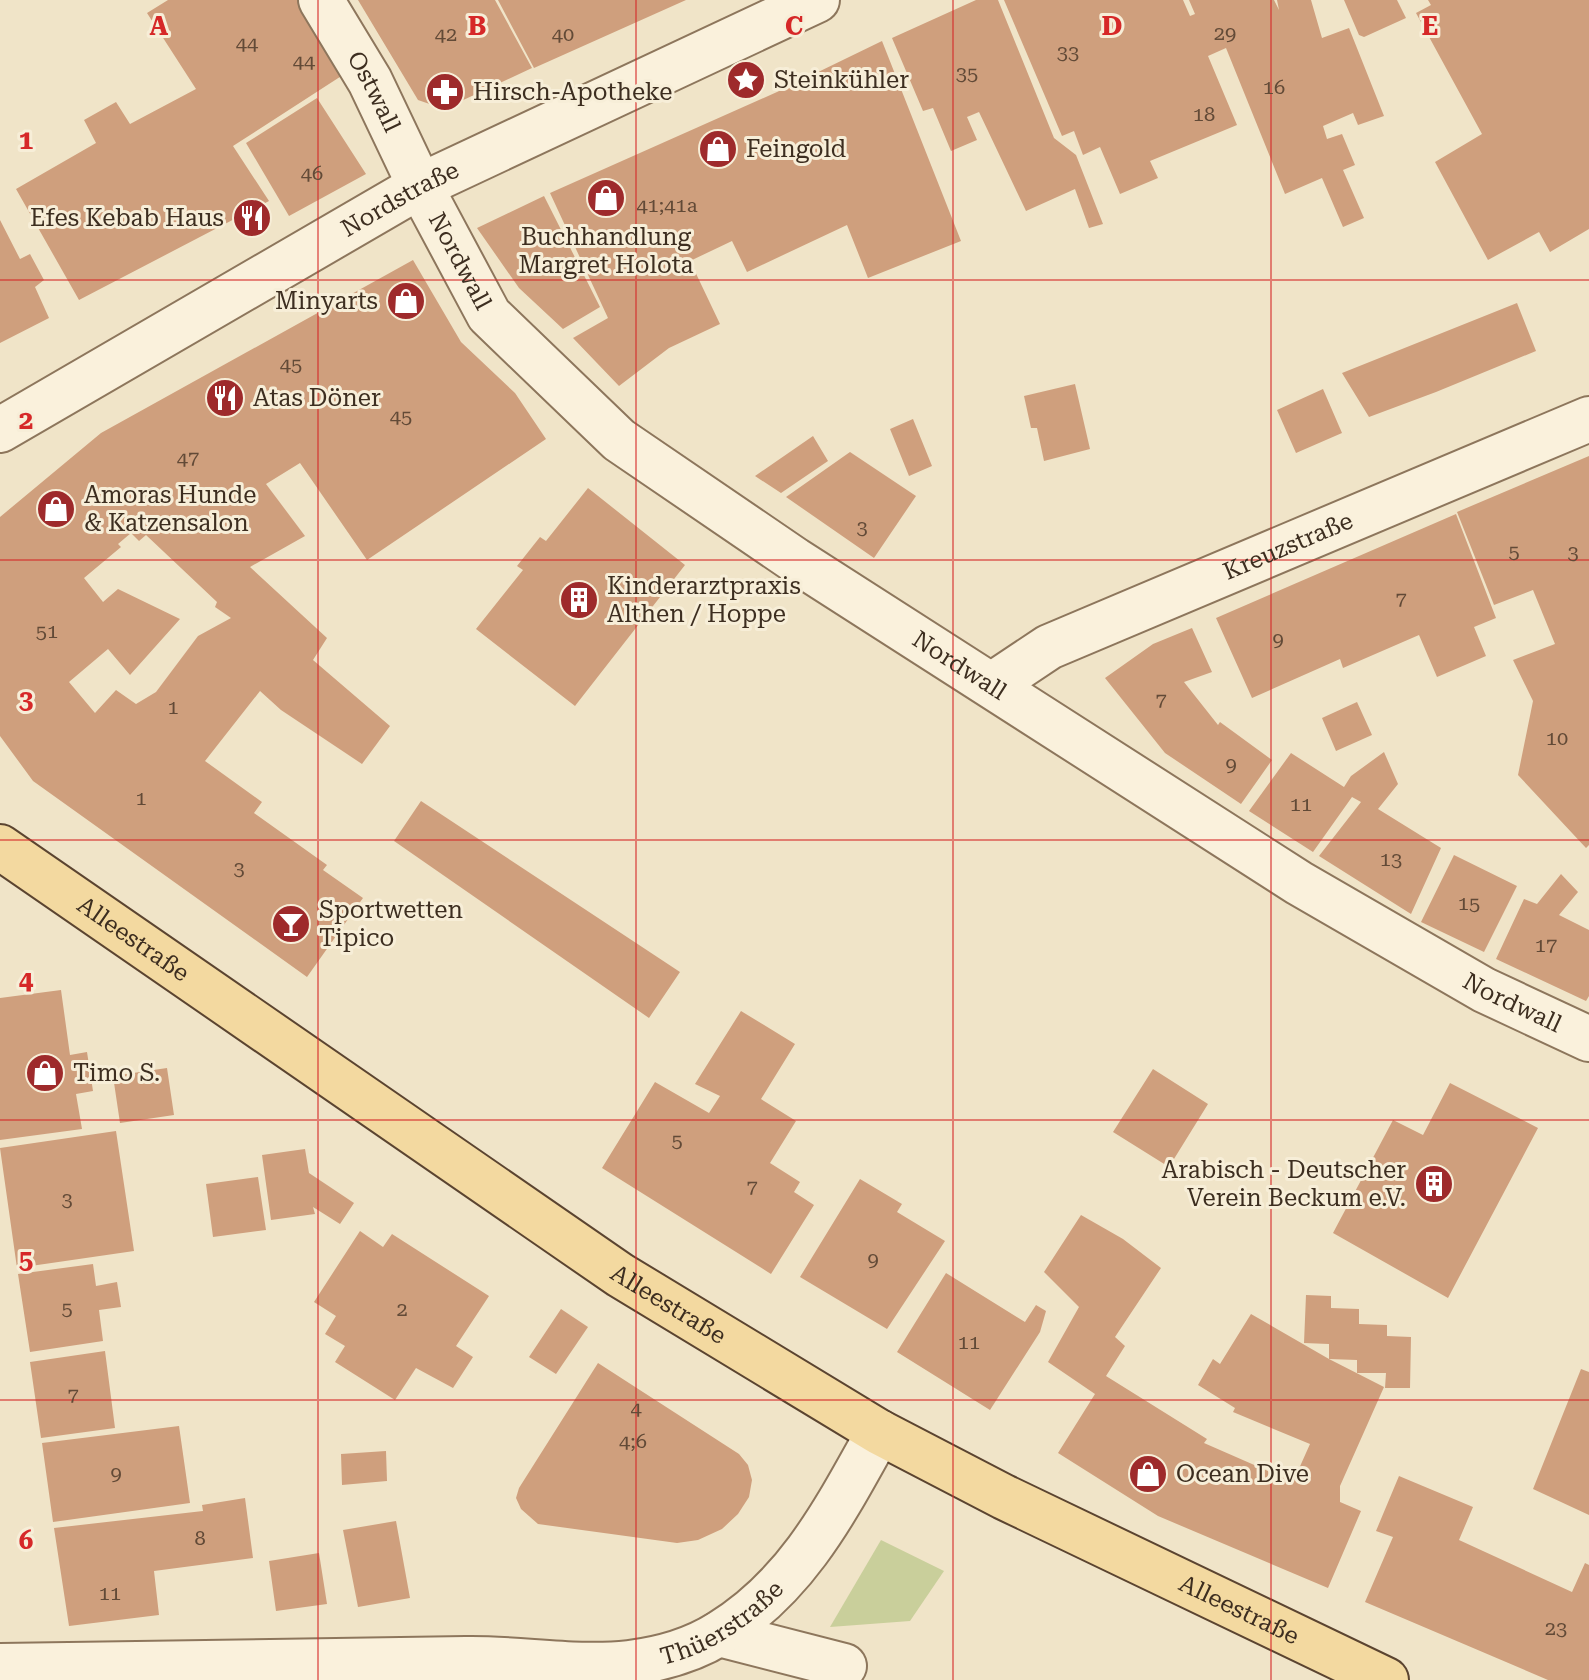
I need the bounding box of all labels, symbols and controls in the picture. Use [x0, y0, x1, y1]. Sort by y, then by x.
text: A [150, 11, 169, 41]
text: B [468, 11, 486, 41]
text: C [785, 11, 803, 41]
text: D [1102, 11, 1122, 41]
text: E [1422, 11, 1438, 41]
house number: 29 [1214, 21, 1236, 45]
house number: 42 [435, 22, 457, 46]
house number: 40 [552, 22, 574, 46]
house number: 44 [236, 31, 259, 55]
house number: 33 [1057, 40, 1079, 64]
street label: Ostwall [341, 46, 406, 137]
house number: 44 [293, 49, 316, 73]
place icon: Steinkühler [725, 59, 767, 101]
house number: 35 [956, 61, 978, 85]
place label: Steinkühler [774, 66, 909, 94]
pharmacy icon: Hirsch-Apotheke [424, 71, 466, 113]
house number: 16 [1263, 75, 1285, 99]
place label: Hirsch-Apotheke [473, 78, 673, 106]
house number: 18 [1193, 102, 1215, 126]
text: 1 [19, 125, 33, 155]
shop icon: Feingold [697, 128, 739, 170]
place label: Feingold [746, 135, 846, 163]
street label: Nordstraße [336, 156, 463, 243]
house number: 46 [301, 161, 323, 185]
shop icon: Buchhandlung Margret Holota [585, 177, 627, 219]
house number: 41;41a [636, 193, 698, 217]
restaurant icon: Efes Kebab Haus [231, 197, 273, 239]
place label: Efes Kebab Haus [30, 204, 224, 232]
street label: Nordwall [423, 208, 497, 314]
place label: Buchhandlung Margret Holota [518, 223, 694, 279]
shop icon: Minyarts [385, 280, 427, 322]
place label: Minyarts [275, 287, 378, 315]
house number: 45 [280, 352, 302, 376]
restaurant icon: Atas Döner [204, 377, 246, 419]
place label: Atas Döner [253, 384, 381, 412]
house number: 45 [390, 404, 412, 428]
text: 2 [19, 405, 33, 435]
house number: 47 [177, 446, 199, 470]
place label: Amoras Hunde & Katzensalon [84, 481, 256, 537]
shop icon: Amoras Hunde & Katzensalon [35, 488, 77, 530]
street label: Kreuzstraße [1219, 506, 1357, 586]
house number: 3 [856, 515, 868, 539]
house number: 5 [1508, 539, 1520, 563]
house number: 3 [1567, 540, 1579, 564]
place label: Kinderarztpraxis Althen / Hoppe [607, 572, 801, 628]
building icon: Kinderarztpraxis Althen / Hoppe [558, 579, 600, 621]
house number: 7 [1395, 587, 1407, 611]
house number: 51 [36, 619, 58, 643]
street label: Nordwall [907, 625, 1012, 706]
house number: 9 [1272, 627, 1284, 651]
text: 3 [19, 685, 33, 715]
house number: 7 [1155, 688, 1167, 712]
house number: 1 [167, 695, 179, 719]
house number: 10 [1546, 726, 1568, 750]
house number: 9 [1225, 752, 1237, 776]
house number: 1 [135, 786, 147, 810]
house number: 11 [1290, 792, 1312, 816]
house number: 13 [1380, 847, 1402, 871]
house number: 3 [233, 856, 245, 880]
street label: Alleestraße [72, 891, 195, 987]
house number: 15 [1458, 891, 1480, 915]
place label: Sportwetten Tipico [319, 896, 463, 952]
bar icon: Sportwetten Tipico [270, 903, 312, 945]
house number: 17 [1535, 933, 1557, 957]
text: 4 [19, 965, 34, 995]
street label: Nordwall [1458, 967, 1566, 1038]
shop icon: Timo S. [24, 1052, 66, 1094]
place label: Timo S. [73, 1059, 160, 1087]
house number: 5 [671, 1128, 683, 1152]
place label: Arabisch - Deutscher Verein Beckum e.V. [1161, 1156, 1406, 1212]
building icon: Arabisch - Deutscher Verein Beckum e.V. [1413, 1163, 1455, 1205]
house number: 7 [746, 1175, 758, 1199]
house number: 3 [61, 1187, 73, 1211]
text: 5 [19, 1245, 33, 1275]
house number: 9 [867, 1247, 879, 1271]
street label: Alleestraße [606, 1259, 731, 1350]
house number: 5 [61, 1296, 73, 1320]
house number: 2 [396, 1297, 408, 1321]
house number: 11 [958, 1330, 980, 1354]
house number: 7 [67, 1383, 79, 1407]
house number: 4 [630, 1396, 642, 1420]
house number: 4;6 [619, 1429, 647, 1453]
shop icon: Ocean Dive [1127, 1453, 1169, 1495]
place label: Ocean Dive [1176, 1460, 1309, 1488]
house number: 9 [110, 1461, 122, 1485]
text: 6 [19, 1525, 33, 1555]
house number: 8 [194, 1526, 206, 1550]
street label: Alleestraße [1175, 1569, 1304, 1650]
street label: Thüerstraße [657, 1575, 789, 1671]
house number: 11 [99, 1581, 121, 1605]
house number: 23 [1545, 1616, 1567, 1640]

